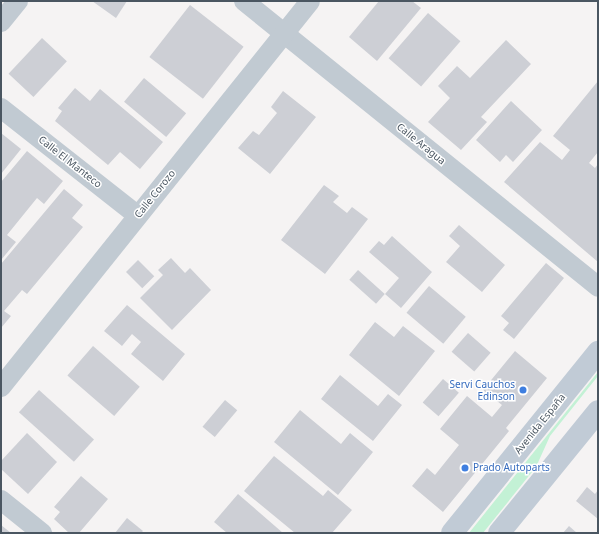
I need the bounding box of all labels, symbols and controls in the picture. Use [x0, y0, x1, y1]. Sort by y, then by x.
street label: Calle Aragua [394, 121, 448, 167]
street label: Calle El Manteco [36, 134, 104, 190]
street label: Calle Corozo [132, 168, 178, 220]
place label: Servi Cauchos Edinson [450, 378, 515, 402]
marker: Servi Cauchos Edinson [518, 385, 528, 395]
street label: Avenida España [512, 391, 568, 457]
place label: Prado Autoparts [473, 462, 550, 474]
marker: Prado Autoparts [460, 463, 470, 473]

